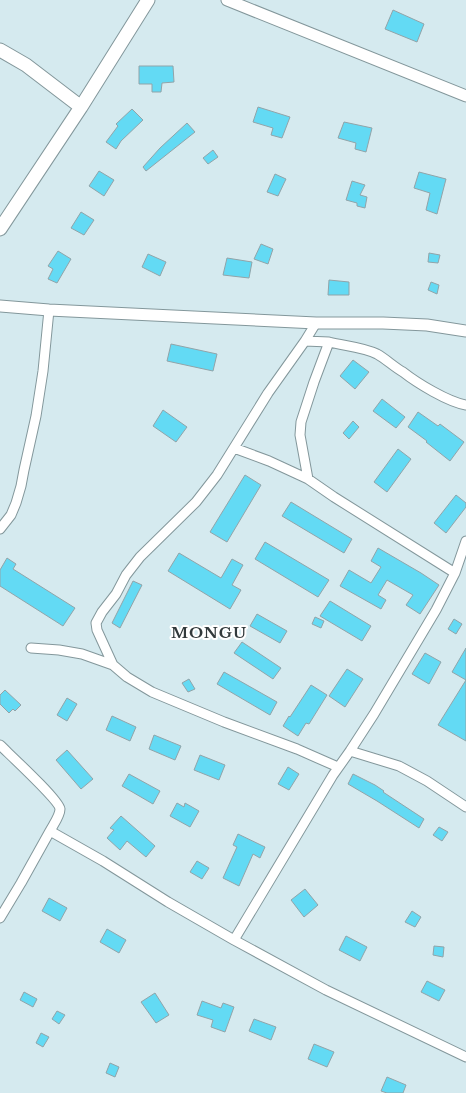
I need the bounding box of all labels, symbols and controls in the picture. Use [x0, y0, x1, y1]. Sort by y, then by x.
district label: MONGU [171, 623, 247, 642]

